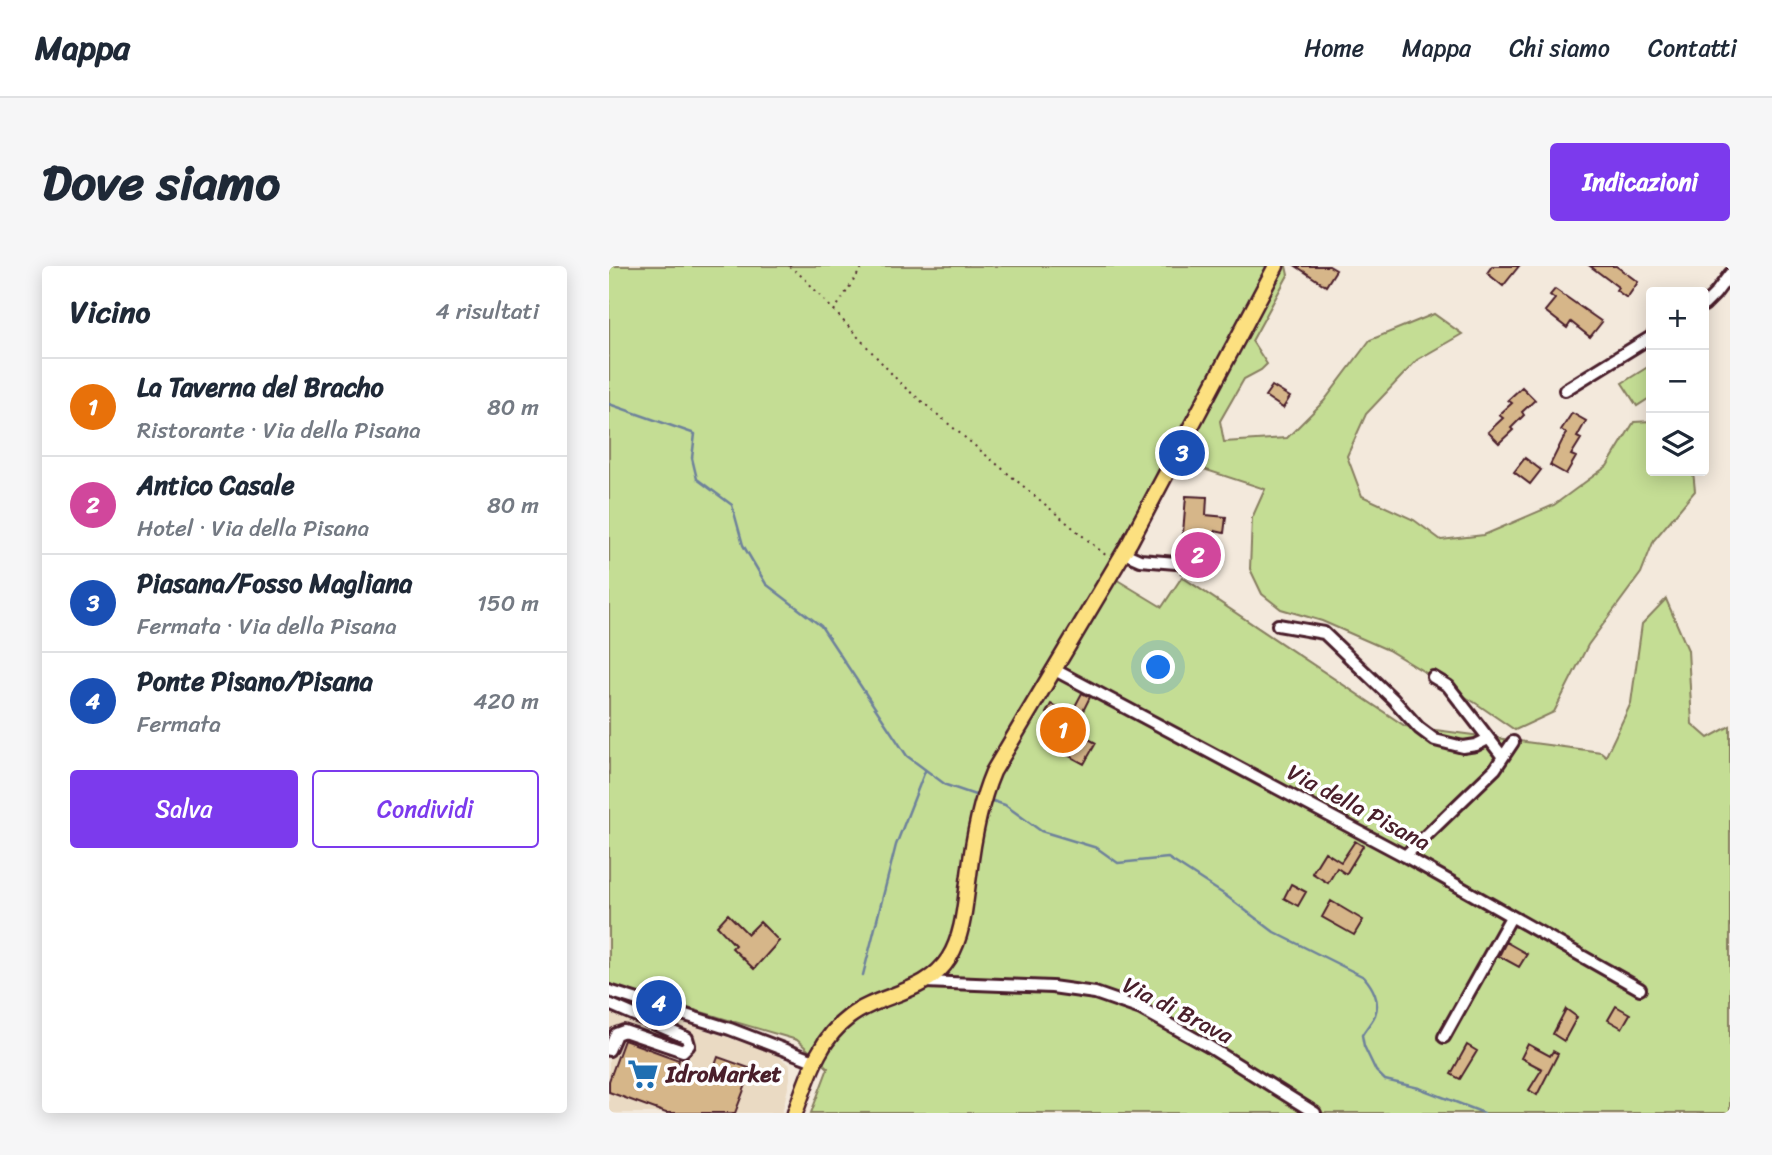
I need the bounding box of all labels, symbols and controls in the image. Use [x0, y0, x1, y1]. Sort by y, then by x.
text: Mappa [35, 19, 130, 77]
text: Home [1304, 27, 1364, 69]
text: Mappa [1402, 27, 1471, 69]
text: Chi siamo [1509, 27, 1610, 69]
text: Contatti [1648, 27, 1737, 69]
text: Dove siamo [42, 139, 280, 226]
button: Indicazioni [1550, 143, 1730, 221]
text: Vicino [70, 285, 150, 339]
map controls [1646, 287, 1709, 476]
button: + [1646, 287, 1709, 350]
text: 4 risultati [435, 291, 539, 332]
button: − [1646, 350, 1709, 413]
text: La Taverna del Bracho [137, 364, 384, 410]
text: 1 [88, 387, 98, 428]
text: 80 m [487, 387, 539, 428]
text: Ristorante · Via della Pisana [137, 410, 421, 451]
button: layers [1646, 413, 1709, 476]
pin: 3 [1159, 427, 1205, 479]
text: Antico Casale [137, 462, 295, 508]
text: 2 [86, 485, 100, 526]
text: 80 m [487, 485, 539, 526]
text: Hotel · Via della Pisana [137, 508, 369, 549]
pin: 2 [1175, 529, 1221, 581]
text: Piasana/Fosso Magliana [137, 560, 412, 606]
text: 3 [87, 583, 99, 624]
text: 150 m [477, 583, 539, 624]
text: Fermata · Via della Pisana [137, 606, 397, 647]
your location [1141, 650, 1175, 684]
text: Ponte Pisano/Pisana [137, 658, 373, 704]
text: 4 [86, 681, 100, 722]
text: 420 m [473, 681, 539, 722]
text: Fermata [137, 704, 221, 745]
pin: 1 [1040, 704, 1086, 756]
street label: Via della Pisana [1279, 752, 1438, 863]
button: Salva [70, 770, 298, 848]
button: Condividi [312, 770, 539, 848]
street label: Via di Brava [1115, 965, 1241, 1056]
pin: 4 [636, 977, 682, 1029]
place label: IdroMarket [665, 1054, 781, 1095]
supermarket icon: IdroMarket [626, 1057, 660, 1091]

